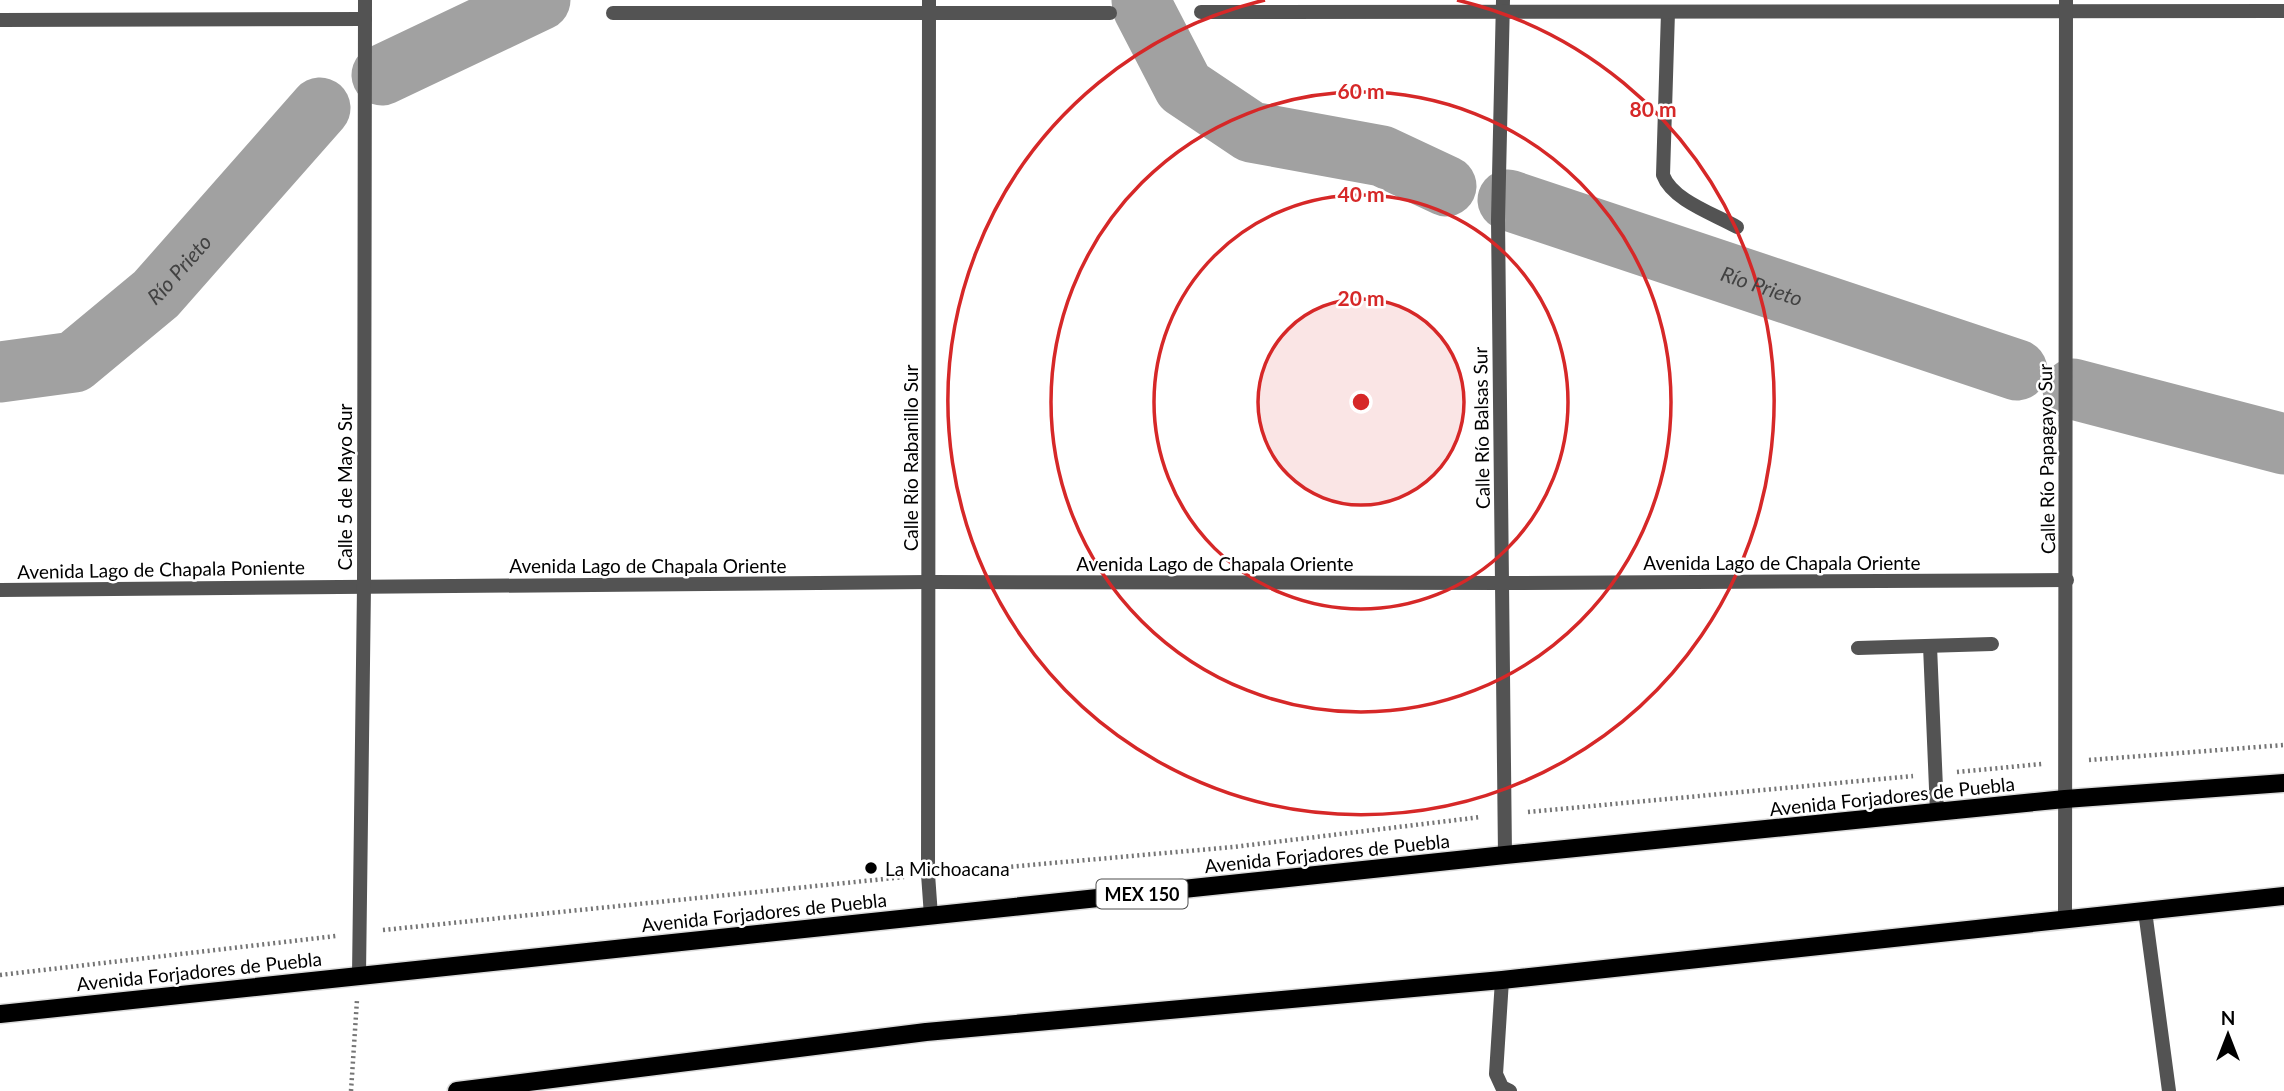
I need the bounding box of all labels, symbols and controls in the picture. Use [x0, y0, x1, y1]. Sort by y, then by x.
text: 60 m [1337, 78, 1385, 103]
text: 80 m [1629, 96, 1677, 121]
text: 40 m [1337, 181, 1385, 206]
water label: Río Prieto [141, 229, 216, 309]
water label: Río Prieto [1718, 260, 1806, 310]
text: 20 m [1337, 285, 1385, 310]
street label: Calle Río Balsas Sur [1468, 347, 1494, 509]
street label: Calle Río Papagayo Sur [2033, 363, 2059, 554]
street label: Calle Río Rabanillo Sur [899, 365, 922, 551]
centre of rings [1349, 390, 1373, 414]
street label: Calle 5 de Mayo Sur [333, 404, 356, 570]
street label: Avenida Lago de Chapala Oriente [1643, 551, 1921, 574]
street label: Avenida Lago de Chapala Oriente [1076, 552, 1354, 575]
street label: Avenida Lago de Chapala Oriente [509, 554, 787, 577]
street label: Avenida Lago de Chapala Poniente [17, 555, 305, 583]
street label: Avenida Forjadores de Puebla [1768, 772, 2016, 820]
street label: Avenida Forjadores de Puebla [1203, 829, 1451, 877]
place label: La Michoacana [885, 857, 1010, 880]
marker: La Michoacana [863, 860, 879, 876]
road number: MEX 150 [1096, 880, 1188, 908]
street label: Avenida Forjadores de Puebla [640, 888, 888, 936]
street label: Avenida Forjadores de Puebla [75, 947, 323, 995]
north arrow [2193, 1000, 2263, 1070]
text: N [2221, 1006, 2235, 1029]

